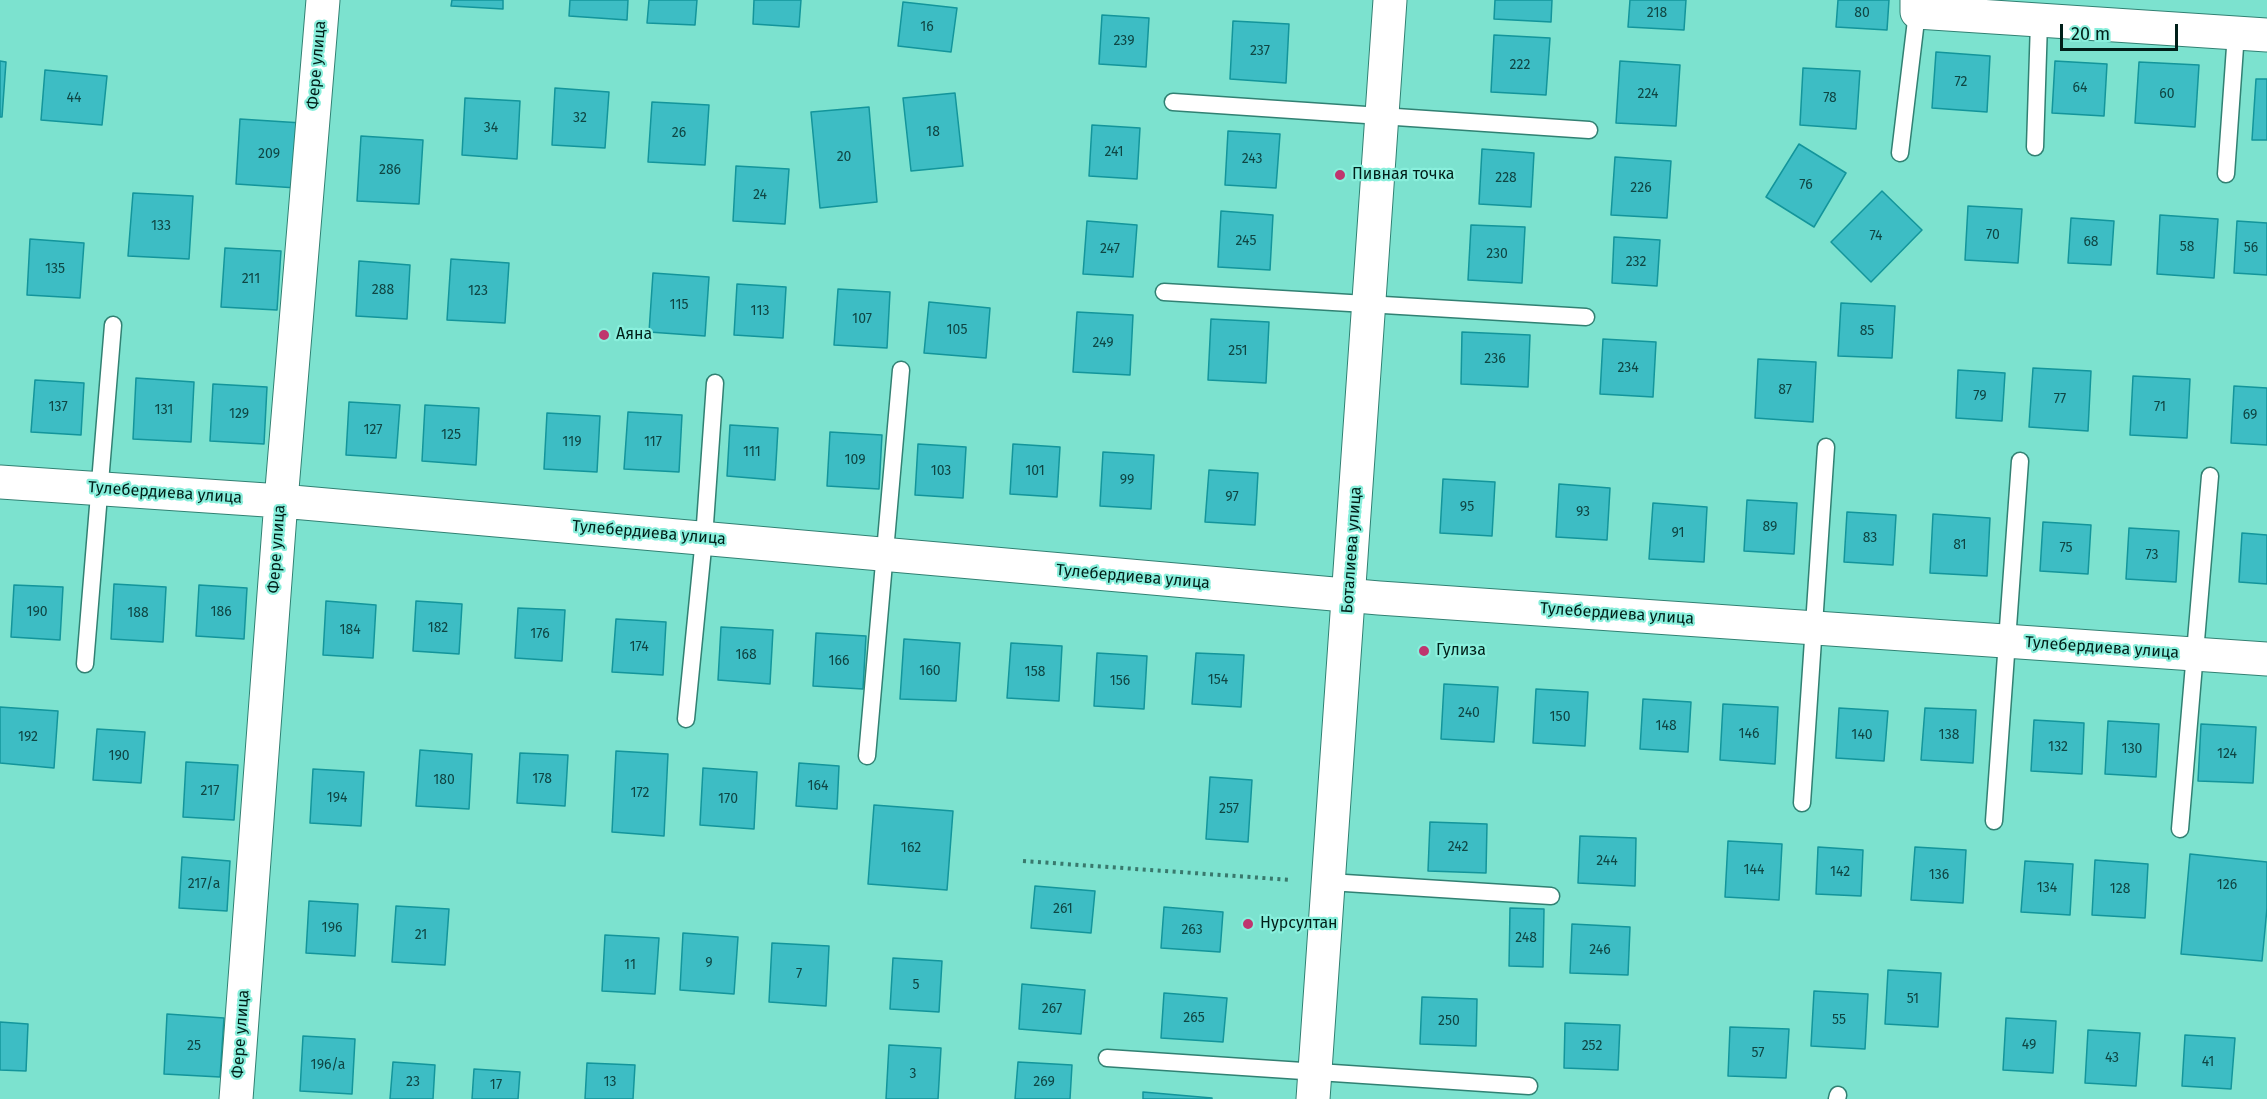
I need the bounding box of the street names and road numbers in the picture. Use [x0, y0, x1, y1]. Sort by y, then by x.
street label: Фере улица [304, 20, 330, 110]
street label: Тулебердиева улица [87, 478, 243, 508]
street label: Боталиева улица [1338, 486, 1366, 614]
street label: Фере улица [264, 504, 290, 594]
street label: Тулебердиева улица [571, 517, 727, 549]
street label: Тулебердиева улица [1055, 561, 1211, 593]
street label: Тулебердиева улица [1539, 599, 1695, 629]
street label: Тулебердиева улица [2024, 633, 2180, 663]
street label: Фере улица [228, 989, 254, 1079]

